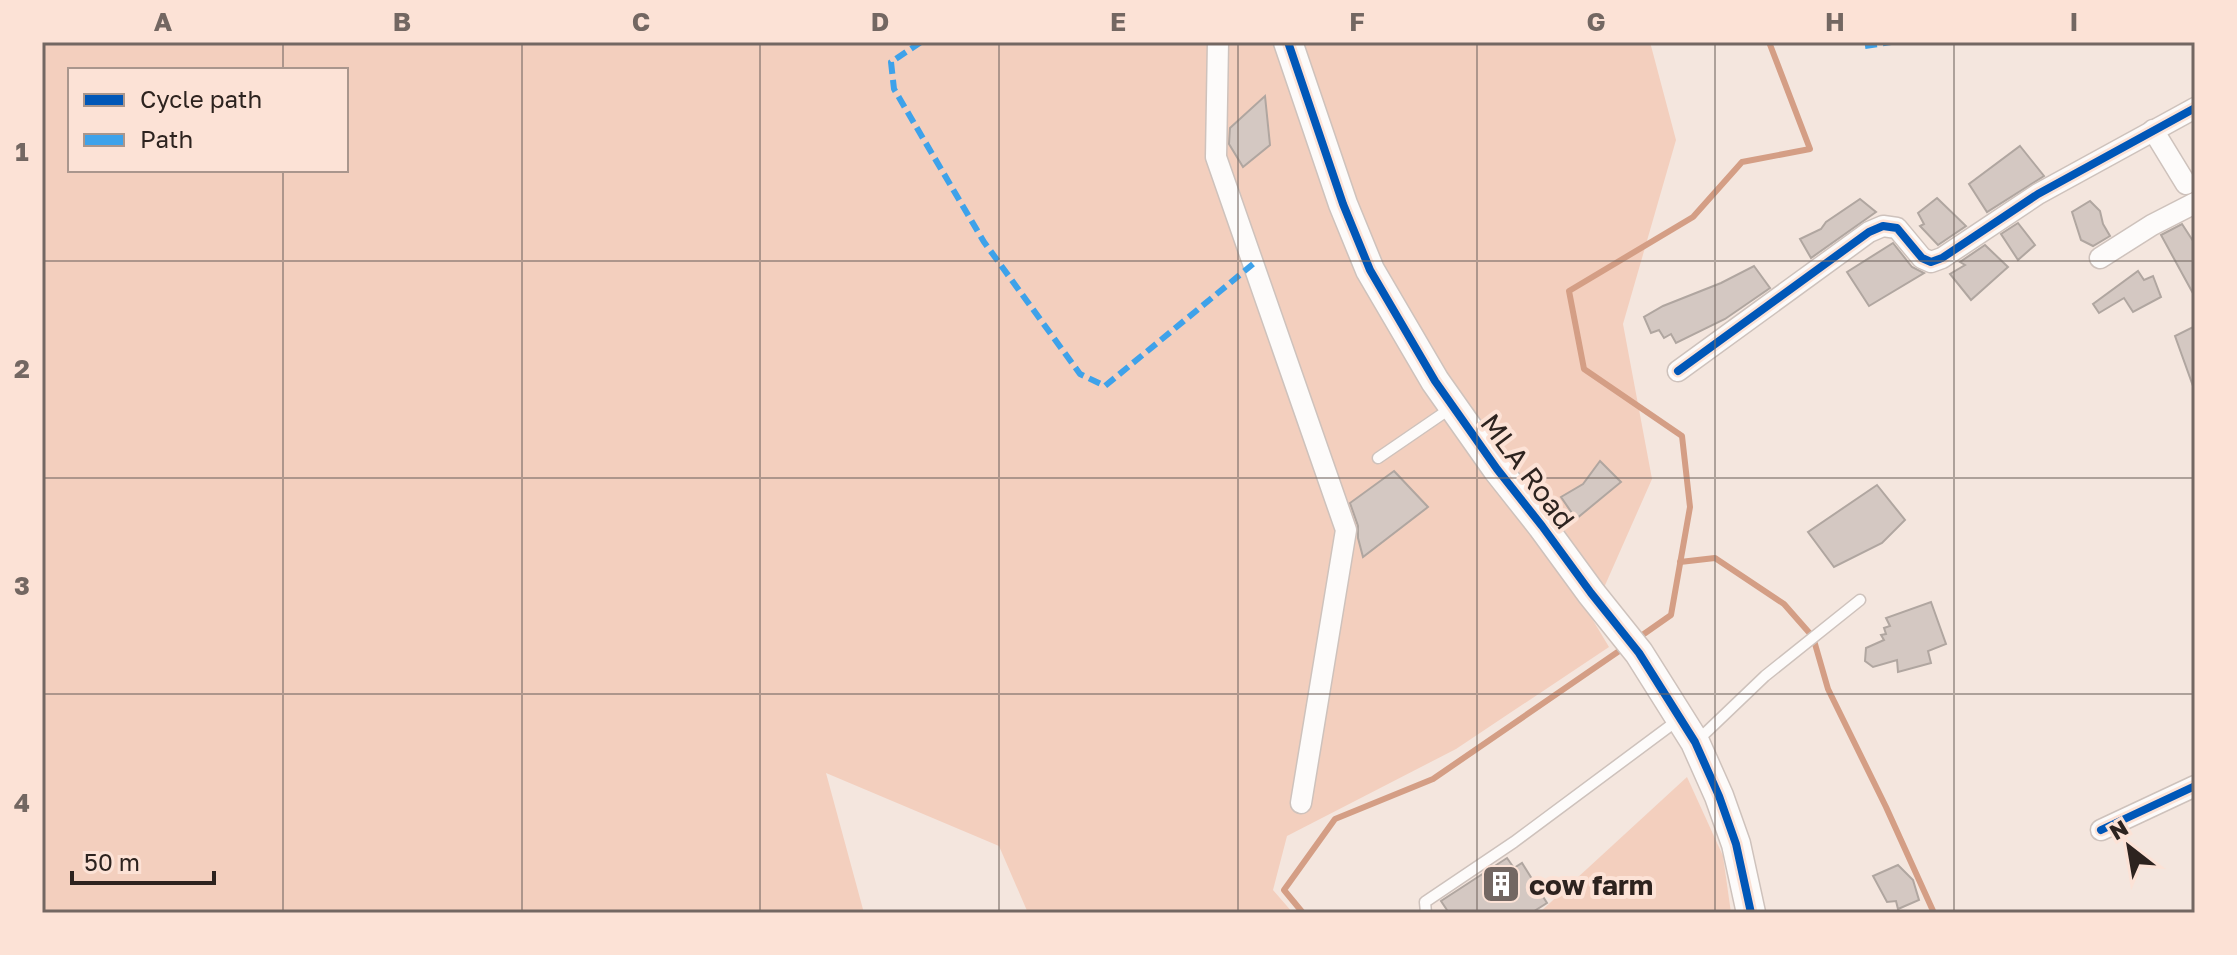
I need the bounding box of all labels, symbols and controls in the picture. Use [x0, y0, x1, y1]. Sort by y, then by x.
text: A [154, 6, 173, 37]
text: B [393, 6, 411, 37]
text: C [632, 6, 650, 37]
text: D [871, 6, 889, 37]
text: E [1110, 6, 1126, 37]
text: F [1349, 6, 1365, 37]
text: G [1586, 6, 1606, 37]
text: H [1825, 6, 1845, 37]
text: I [2070, 6, 2078, 37]
legend [68, 68, 348, 172]
text: Cycle path [140, 84, 262, 113]
text: Path [140, 124, 193, 153]
text: 1 [15, 136, 29, 167]
text: 2 [14, 353, 30, 384]
street label: MLA Road [1474, 407, 1582, 535]
text: 3 [14, 570, 30, 601]
text: 4 [14, 787, 30, 818]
north arrow [2089, 807, 2169, 887]
text: N [2104, 814, 2133, 845]
scale bar [72, 835, 214, 885]
text: 50 m [84, 847, 140, 876]
building icon: cow farm [1480, 863, 1522, 905]
place label: cow farm [1529, 868, 1653, 901]

